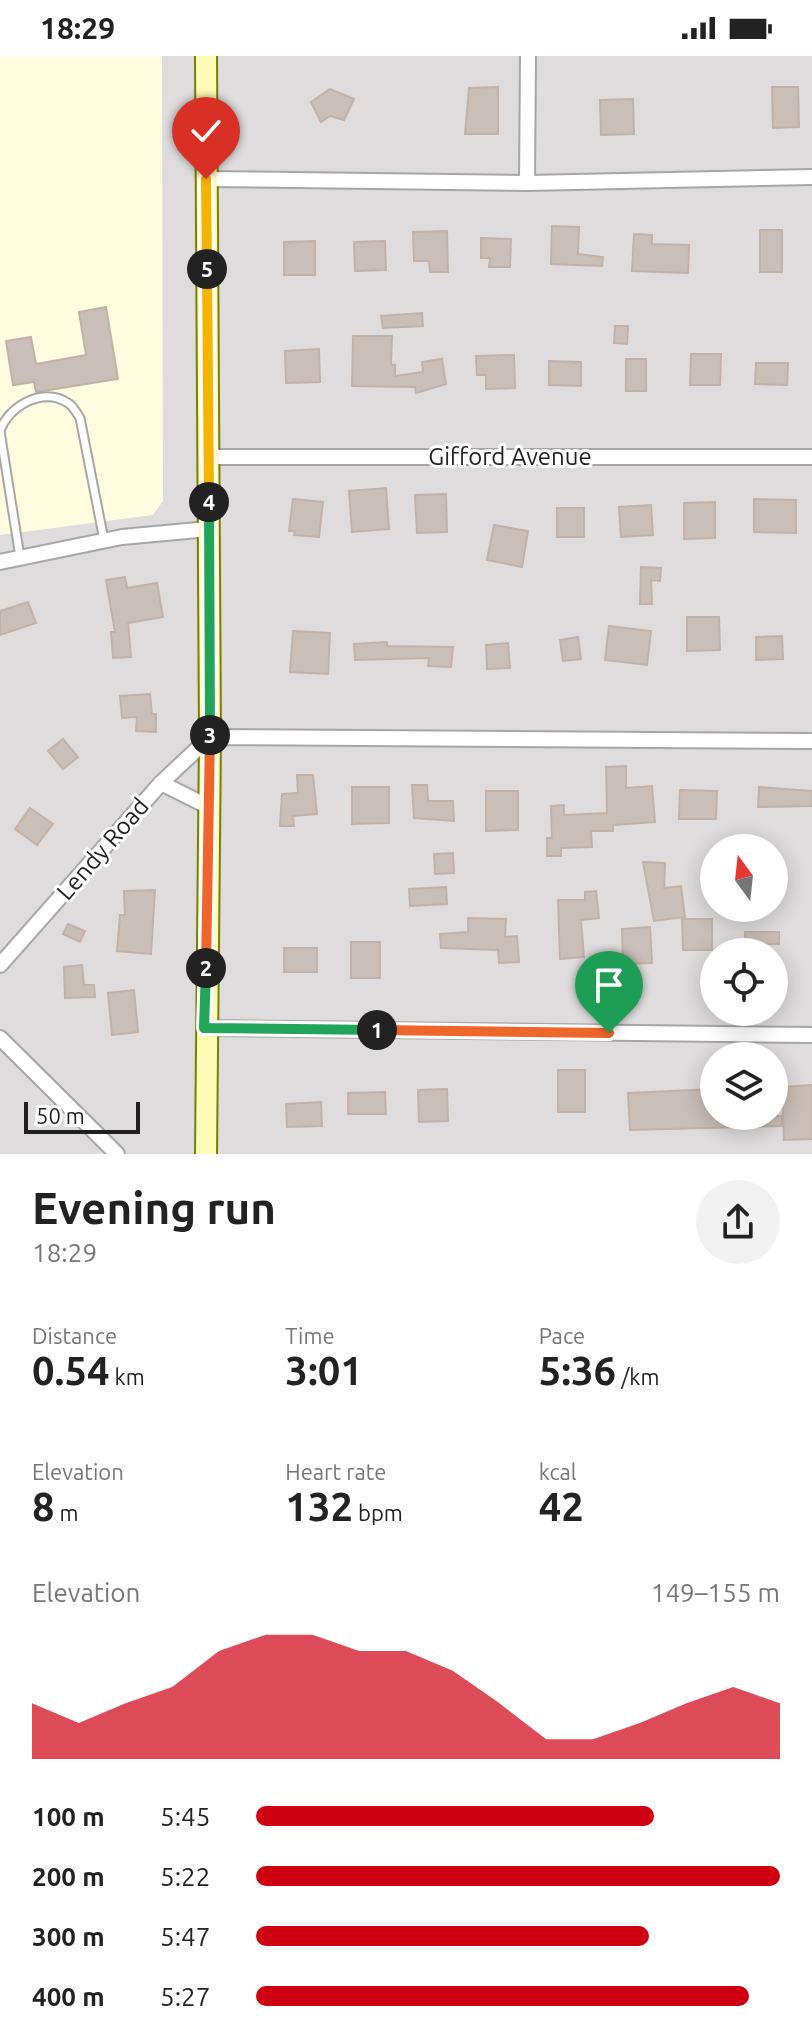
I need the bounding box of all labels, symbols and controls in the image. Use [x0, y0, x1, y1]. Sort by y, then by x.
text: 18:29 [40, 11, 115, 45]
pin [172, 97, 240, 179]
icon: check [184, 109, 228, 153]
pin: 5 [187, 249, 227, 289]
text: 5 [201, 256, 213, 281]
street label: Gifford Avenue [428, 443, 592, 470]
pin: 4 [189, 482, 229, 522]
text: 4 [203, 489, 215, 514]
pin: 3 [190, 715, 230, 755]
text: 3 [204, 722, 216, 747]
street label: Lendy Road [51, 792, 154, 905]
north arrow [700, 834, 788, 922]
map controls [700, 834, 788, 1130]
button: locate [700, 938, 788, 1026]
pin: 2 [186, 948, 226, 988]
pin [575, 951, 643, 1033]
text: 2 [200, 955, 212, 980]
icon: arrive [587, 963, 631, 1007]
pin: 1 [357, 1010, 397, 1050]
text: 1 [371, 1017, 383, 1042]
button: layers [700, 1042, 788, 1130]
scale bar [24, 1098, 140, 1134]
text: 50 m [36, 1103, 85, 1128]
button: share [696, 1180, 780, 1264]
text: Evening run [32, 1183, 276, 1232]
text: 18:29 [32, 1238, 97, 1267]
text: Distance [32, 1323, 117, 1348]
text: Time [285, 1323, 335, 1348]
text: Pace [539, 1323, 585, 1348]
text: 0.54 [32, 1348, 110, 1393]
text: 3:01 [285, 1348, 363, 1393]
text: 5:36 [539, 1348, 616, 1393]
text: km [110, 1364, 145, 1389]
text: /km [616, 1364, 659, 1389]
text: Elevation [32, 1459, 124, 1484]
text: Heart rate [285, 1459, 387, 1484]
text: kcal [539, 1459, 577, 1484]
text: 8 [32, 1484, 55, 1529]
text: 132 [285, 1484, 353, 1529]
text: 42 [539, 1484, 584, 1529]
text: m [55, 1500, 79, 1525]
text: bpm [353, 1500, 403, 1525]
text: Elevation [32, 1578, 140, 1607]
text: 149–155 m [651, 1578, 780, 1607]
text: 100 m [32, 1802, 105, 1831]
text: 5:45 [160, 1802, 210, 1831]
text: 200 m [32, 1862, 105, 1891]
text: 5:22 [160, 1862, 210, 1891]
text: 300 m [32, 1922, 105, 1951]
text: 5:47 [160, 1922, 210, 1951]
text: 400 m [32, 1982, 105, 2011]
text: 5:27 [160, 1982, 210, 2011]

